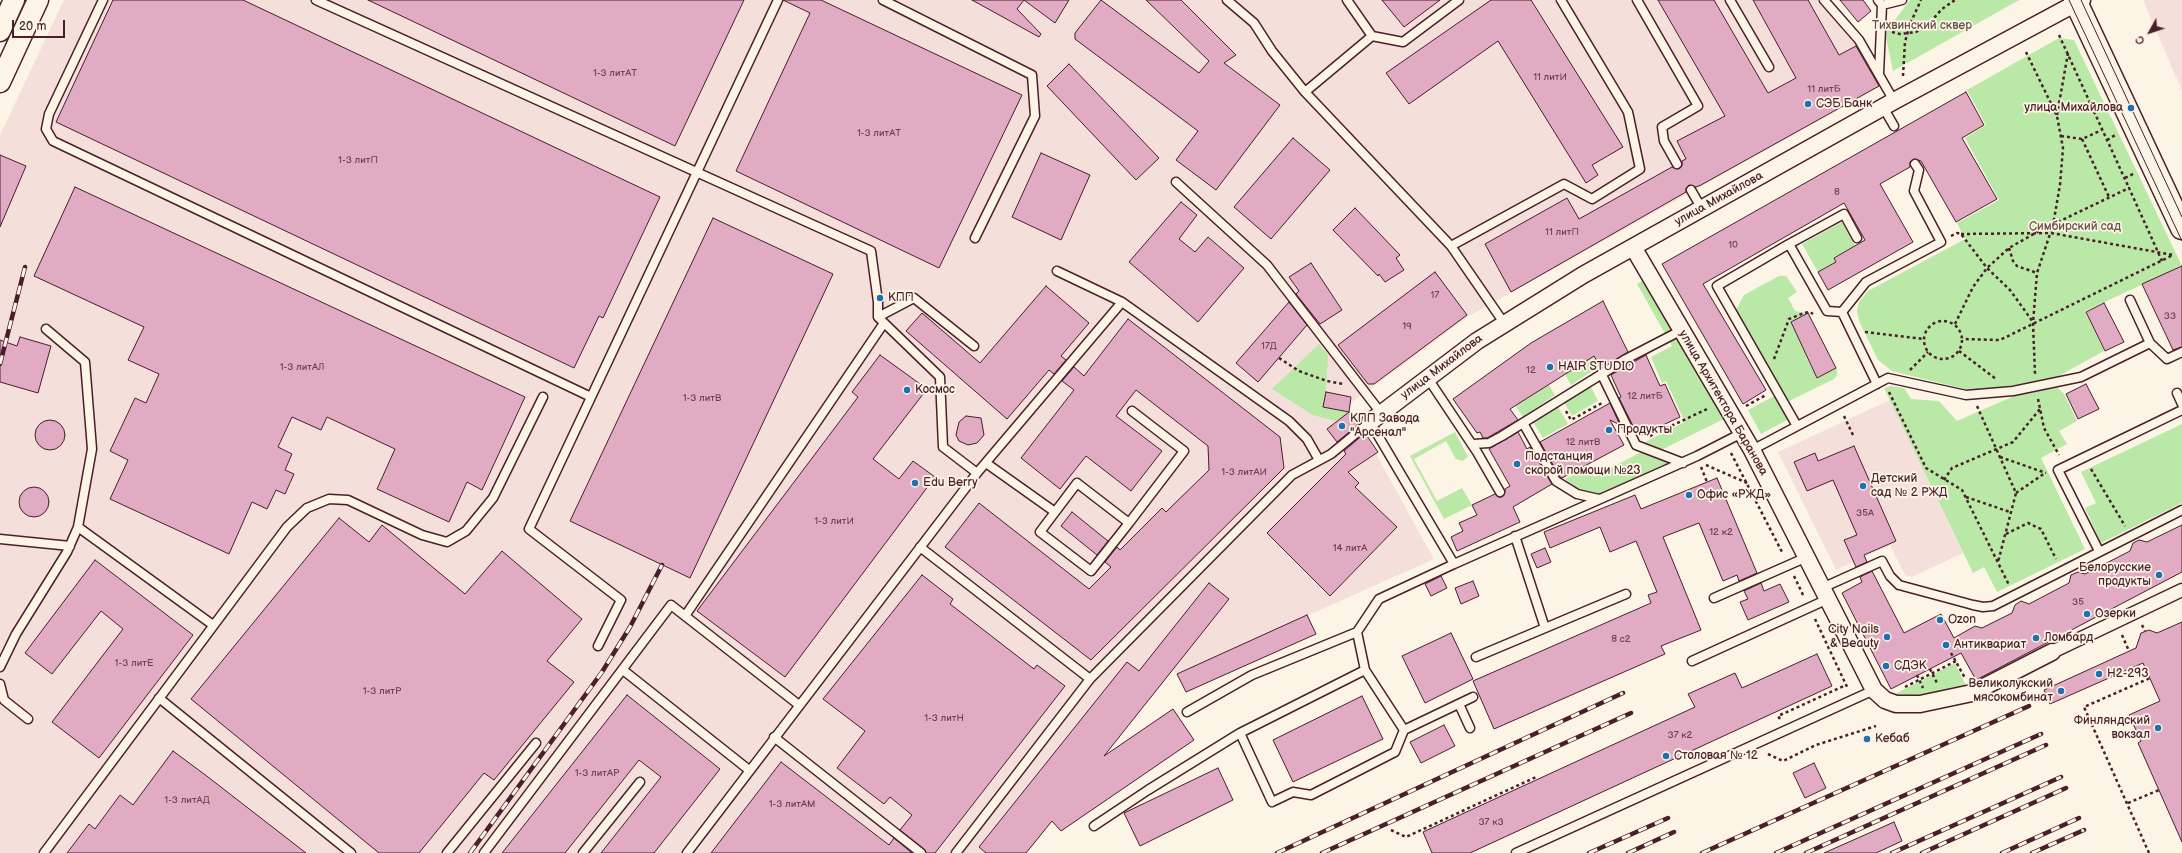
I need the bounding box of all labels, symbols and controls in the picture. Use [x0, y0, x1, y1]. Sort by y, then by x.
scale bar [14, 12, 67, 38]
north arrow [2130, 12, 2170, 52]
text: 20 m [19, 19, 46, 34]
park label: Тихвинский сквер [1872, 19, 1972, 33]
text: С [2133, 33, 2148, 47]
house number: 1-3 литАТ [593, 67, 637, 79]
house number: 11 литИ [1533, 71, 1567, 83]
house number: 11 литБ [1807, 83, 1841, 95]
place label: СЭБ Банк [1816, 97, 1872, 111]
marker: СЭБ Банк [1803, 99, 1813, 109]
place label: улица Михайлова [2024, 101, 2123, 115]
marker: улица Михайлова [2126, 103, 2136, 113]
house number: 1-3 литАТ [857, 127, 901, 139]
house number: 1-3 литП [338, 154, 378, 166]
street label: улица Михайлова [1672, 169, 1766, 229]
house number: 8 [1834, 186, 1840, 198]
park label: Симбирский сад [2029, 220, 2121, 234]
house number: 11 литП [1545, 226, 1579, 238]
house number: 10 [1728, 239, 1738, 251]
house number: 17 [1431, 289, 1439, 301]
place label: КПП [888, 291, 914, 305]
marker: КПП [875, 293, 885, 303]
house number: 33 [2164, 310, 2176, 322]
house number: 19 [1402, 320, 1412, 332]
street label: улица Архитектора Баранова [1675, 328, 1771, 478]
street label: улица Михайлова [1398, 331, 1486, 403]
house number: 17Д [1261, 340, 1277, 352]
place label: HAIR STUDIO [1558, 360, 1634, 374]
house number: 1-3 литАЛ [280, 361, 324, 373]
marker: HAIR STUDIO [1545, 362, 1555, 372]
house number: 12 [1526, 364, 1536, 376]
place label: Космос [915, 383, 955, 397]
marker: Космос [902, 385, 912, 395]
house number: 12 литБ [1627, 390, 1663, 402]
house number: 1-3 литВ [683, 392, 721, 404]
place label: КПП Завода "Арсенал" [1350, 412, 1420, 440]
marker: КПП Завода "Арсенал" [1337, 421, 1347, 431]
place label: Продукты [1617, 423, 1672, 437]
marker: Продукты [1604, 425, 1614, 435]
house number: 12 литВ [1566, 436, 1600, 448]
place label: Подстанция скорой помощи №23 [1525, 450, 1641, 478]
marker: Подстанция скорой помощи №23 [1512, 459, 1522, 469]
house number: 1-3 литАИ [1221, 466, 1267, 478]
place label: Детский сад № 2 РЖД [1871, 472, 1948, 500]
place label: Edu Berry [923, 476, 978, 490]
marker: Edu Berry [910, 478, 920, 488]
marker: Детский сад № 2 РЖД [1858, 481, 1868, 491]
place label: Офис «РЖД» [1697, 488, 1771, 502]
marker: Офис «РЖД» [1684, 490, 1694, 500]
house number: 35А [1856, 507, 1874, 519]
house number: 1-3 литИ [814, 515, 854, 527]
house number: 12 к2 [1709, 526, 1733, 538]
house number: 14 литА [1333, 542, 1367, 554]
place label: Белорусские продукты [2079, 561, 2151, 589]
marker: Белорусские продукты [2154, 570, 2164, 580]
house number: 35 [2072, 596, 2084, 608]
place label: Озерки [2095, 607, 2136, 621]
marker: Озерки [2082, 609, 2092, 619]
place label: Ozon [1948, 613, 1976, 627]
marker: Ozon [1935, 615, 1945, 625]
place label: City Nails & Beauty [1828, 623, 1879, 651]
place label: Ломбард [2044, 631, 2093, 645]
marker: City Nails & Beauty [1882, 632, 1892, 642]
house number: 8 с2 [1611, 633, 1631, 645]
marker: Ломбард [2031, 633, 2041, 643]
place label: Антиквариат [1954, 638, 2026, 652]
marker: Антиквариат [1941, 640, 1951, 650]
house number: 1-3 литЕ [115, 657, 153, 669]
place label: СДЭК [1894, 659, 1926, 673]
marker: СДЭК [1881, 661, 1891, 671]
place label: H2-293 [2107, 667, 2149, 681]
marker: H2-293 [2094, 669, 2104, 679]
place label: Великолукский мясокомбинат [1969, 677, 2053, 705]
house number: 1-3 литР [363, 685, 401, 697]
marker: Великолукский мясокомбинат [2056, 686, 2066, 696]
house number: 1-3 литН [924, 712, 964, 724]
place label: Финляндский вокзал [2074, 714, 2150, 742]
marker: Финляндский вокзал [2153, 723, 2163, 733]
house number: 37 к2 [1668, 729, 1692, 741]
place label: Кебаб [1875, 732, 1910, 746]
marker: Кебаб [1862, 734, 1872, 744]
place label: Столовая № 12 [1674, 749, 1758, 763]
marker: Столовая № 12 [1661, 751, 1671, 761]
house number: 1-3 литАР [575, 767, 619, 779]
house number: 1-3 литАД [164, 794, 210, 806]
house number: 1-3 литАМ [769, 798, 815, 810]
house number: 37 к3 [1478, 816, 1504, 828]

